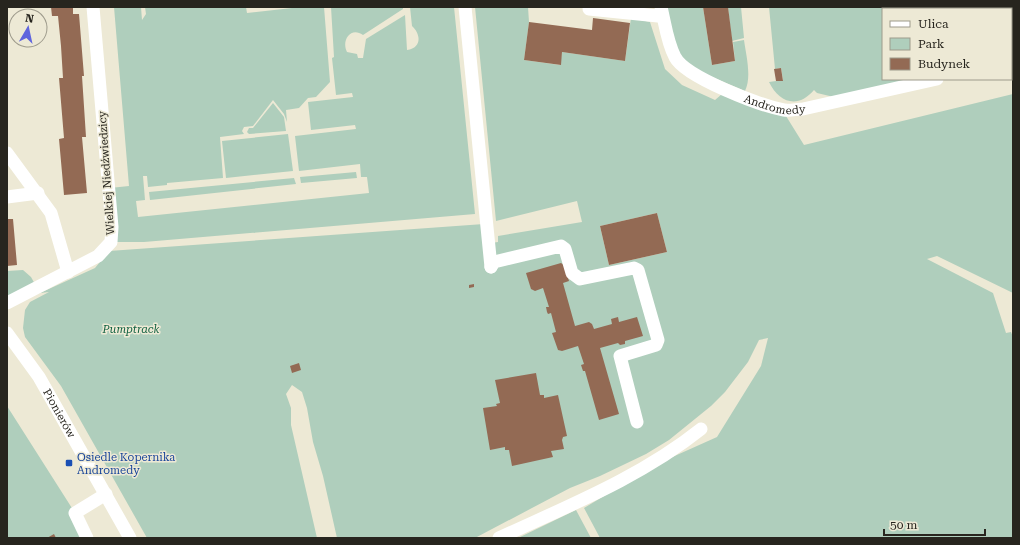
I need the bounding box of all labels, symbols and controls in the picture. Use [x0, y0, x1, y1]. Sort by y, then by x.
north arrow [8, 8, 48, 48]
legend [882, 8, 1012, 80]
text: N [24, 12, 35, 26]
text: Ulica [918, 17, 949, 31]
text: Park [918, 37, 945, 51]
text: Budynek [918, 57, 970, 71]
street label: Andromedy [742, 92, 806, 117]
street label: Wielkiej Niedźwiedzicy [96, 110, 117, 235]
park label: Pumptrack [101, 323, 160, 336]
street label: Pionierów [40, 387, 78, 441]
place label: Osiedle Kopernika Andromedy [77, 451, 175, 477]
marker: Osiedle Kopernika Andromedy [64, 458, 74, 468]
scale bar [884, 511, 985, 537]
text: 50 m [890, 518, 917, 532]

